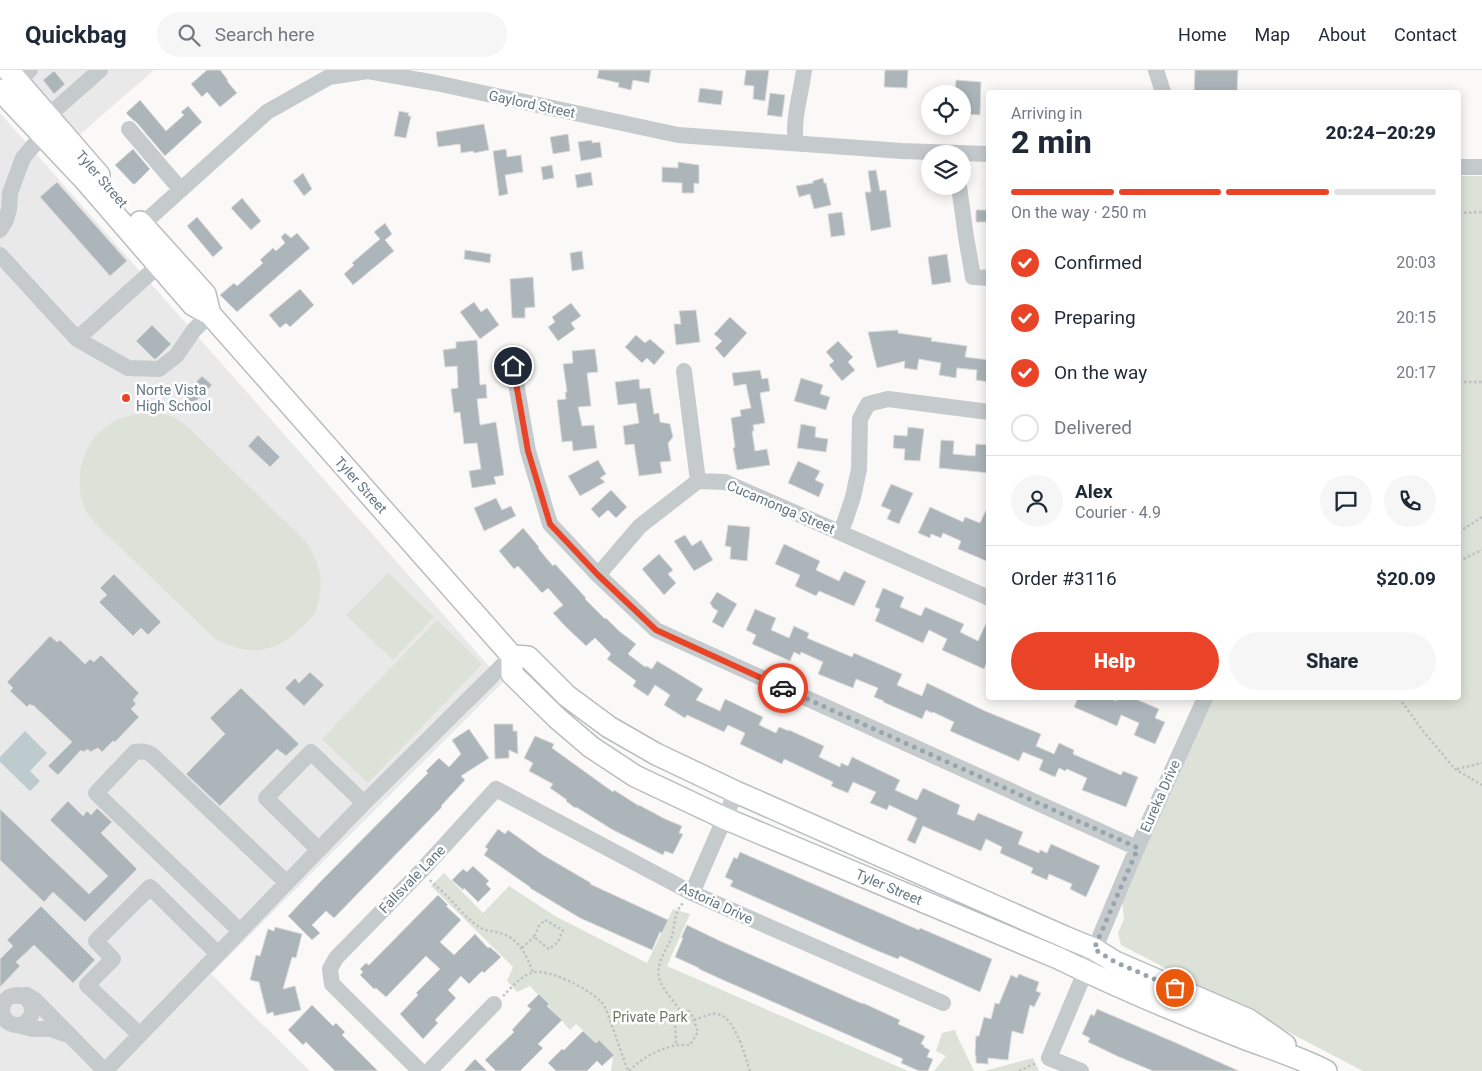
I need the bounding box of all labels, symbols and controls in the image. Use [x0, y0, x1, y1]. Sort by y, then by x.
search box [157, 12, 507, 57]
text: Quickbag [25, 21, 127, 49]
icon: search [175, 21, 203, 49]
text: Search here [215, 23, 315, 46]
text: Home [1178, 24, 1227, 45]
text: Map [1255, 24, 1290, 45]
text: About [1318, 24, 1366, 45]
text: Contact [1394, 24, 1457, 45]
map controls [921, 85, 971, 195]
button: locate [921, 85, 971, 135]
street label: Gaylord Street [487, 87, 577, 121]
text: Arriving in [1011, 104, 1082, 123]
text: 20:24–20:29 [1325, 121, 1436, 144]
text: 2 min [1011, 123, 1092, 161]
button: layers [921, 145, 971, 195]
street label: Tyler Street [73, 147, 131, 211]
text: On the way · 250 m [1011, 203, 1147, 222]
icon: check [1011, 249, 1039, 277]
text: Confirmed [1054, 251, 1142, 274]
text: 20:03 [1396, 253, 1436, 272]
icon: check [1011, 304, 1039, 332]
text: Preparing [1054, 306, 1136, 329]
text: 20:15 [1396, 308, 1436, 327]
pin [492, 345, 534, 387]
icon: home [499, 352, 527, 380]
icon: check [1011, 359, 1039, 387]
text: On the way [1054, 361, 1147, 384]
text: 20:17 [1396, 363, 1436, 382]
place label: Norte Vista High School [136, 382, 211, 414]
marker: Norte Vista High School [120, 392, 132, 404]
text: Delivered [1054, 416, 1132, 439]
street label: Tyler Street [331, 453, 391, 517]
button: person [1011, 475, 1063, 527]
button: chat [1320, 475, 1372, 527]
button: phone [1384, 475, 1436, 527]
street label: Cucamonga Street [725, 477, 838, 537]
text: Alex [1075, 480, 1113, 503]
text: Courier · 4.9 [1075, 503, 1161, 522]
text: Order #3116 [1011, 567, 1117, 590]
text: $20.09 [1376, 567, 1436, 590]
button: Help [1011, 632, 1219, 690]
button: Share [1229, 632, 1436, 690]
courier [758, 663, 808, 713]
icon: car [769, 674, 797, 702]
street label: Eureka Drive [1137, 757, 1183, 835]
street label: Fallsvale Lane [376, 842, 448, 916]
street label: Tyler Street [853, 866, 925, 908]
street label: Astoria Drive [677, 879, 755, 927]
pin [1154, 967, 1196, 1009]
icon: bag [1161, 974, 1189, 1002]
park label: Private Park [613, 1009, 688, 1025]

